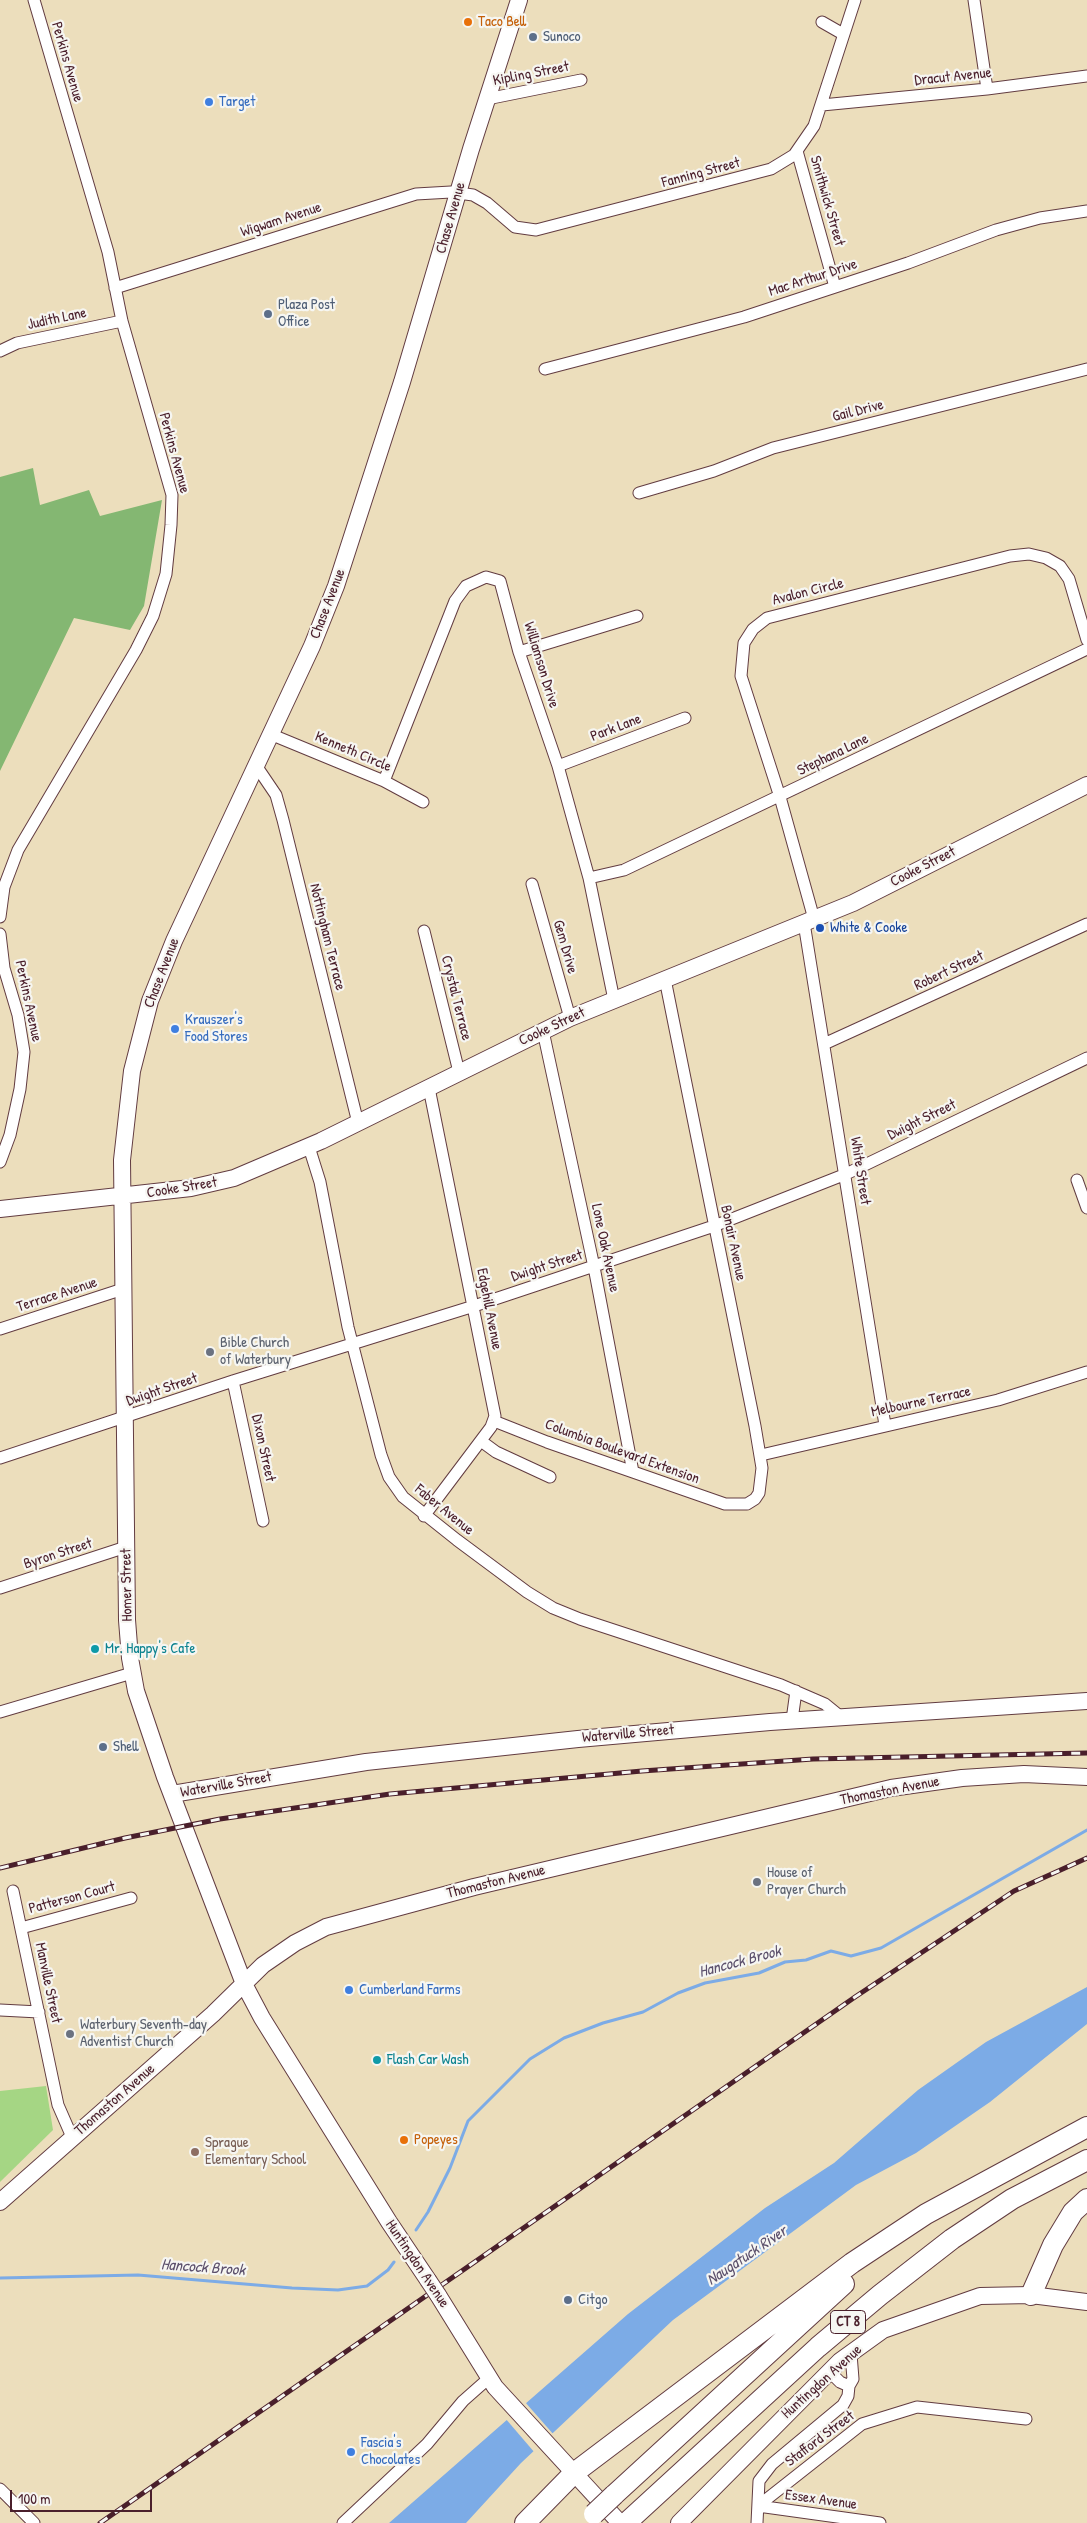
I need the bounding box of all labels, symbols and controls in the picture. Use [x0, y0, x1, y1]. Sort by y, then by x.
place label: Taco Bell [478, 13, 526, 31]
marker: Taco Bell [462, 16, 474, 28]
street label: Perkins Avenue [47, 20, 87, 104]
place label: Sunoco [543, 28, 581, 46]
marker: Sunoco [527, 31, 539, 43]
street label: Kipling Street [492, 58, 570, 90]
street label: Dracut Avenue [914, 64, 992, 90]
place label: Target [219, 93, 255, 111]
marker: Target [203, 96, 215, 108]
street label: Fanning Street [660, 154, 742, 192]
street label: Smithwick Street [806, 154, 848, 248]
street label: Chase Avenue [432, 180, 470, 256]
street label: Wigwam Avenue [238, 198, 324, 242]
street label: Mac Arthur Drive [766, 255, 860, 301]
place label: Plaza Post Office [278, 296, 335, 331]
street label: Judith Lane [26, 304, 88, 334]
marker: Plaza Post Office [262, 308, 274, 320]
street label: Gail Drive [831, 396, 885, 426]
street label: Perkins Avenue [155, 411, 193, 495]
street label: Chase Avenue [306, 566, 350, 642]
street label: Avalon Circle [771, 574, 845, 610]
street label: Williamson Drive [519, 620, 563, 710]
street label: Park Lane [588, 710, 644, 746]
street label: Kenneth Circle [312, 728, 394, 776]
street label: Stephana Lane [794, 730, 872, 780]
street label: Cooke Street [887, 843, 959, 891]
street label: Nottingham Terrace [305, 882, 349, 992]
street label: Gem Drive [549, 918, 581, 976]
place label: White & Cooke [830, 919, 907, 937]
marker: White & Cooke [814, 922, 826, 934]
street label: Chase Avenue [140, 935, 184, 1011]
street label: Robert Street [912, 947, 986, 995]
street label: Crystal Terrace [437, 954, 475, 1042]
street label: Perkins Avenue [11, 959, 45, 1043]
street label: Cooke Street [516, 1004, 588, 1050]
place label: Krauszer's Food Stores [185, 1011, 248, 1046]
marker: Krauszer's Food Stores [169, 1023, 181, 1035]
street label: Dwight Street [885, 1096, 959, 1144]
street label: White Street [846, 1136, 874, 1206]
street label: Cooke Street [146, 1174, 218, 1202]
street label: Lone Oak Avenue [587, 1202, 623, 1294]
street label: Bonair Avenue [716, 1204, 750, 1282]
street label: Dwight Street [509, 1246, 585, 1286]
street label: Edgehill Avenue [472, 1267, 506, 1351]
street label: Terrace Avenue [14, 1274, 100, 1316]
place label: Bible Church of Waterbury [220, 1334, 291, 1369]
marker: Bible Church of Waterbury [204, 1346, 216, 1358]
street label: Dwight Street [124, 1369, 200, 1411]
street label: Melbourne Terrace [870, 1383, 972, 1421]
street label: Dixon Street [247, 1413, 279, 1483]
street label: Columbia Boulevard Extension [542, 1416, 702, 1488]
street label: Faber Avenue [411, 1481, 477, 1539]
street label: Byron Street [21, 1534, 95, 1574]
street label: Homer Street [117, 1548, 137, 1622]
place label: Mr. Happy's Cafe [105, 1640, 196, 1658]
marker: Mr. Happy's Cafe [89, 1643, 101, 1655]
street label: Waterville Street [581, 1721, 675, 1747]
place label: Shell [113, 1738, 139, 1756]
marker: Shell [97, 1741, 109, 1753]
street label: Waterville Street [179, 1768, 273, 1802]
street label: Thomaston Avenue [839, 1773, 941, 1809]
street label: Thomaston Avenue [445, 1861, 547, 1903]
place label: House of Prayer Church [767, 1864, 846, 1899]
marker: House of Prayer Church [751, 1876, 763, 1888]
street label: Patterson Court [27, 1878, 117, 1918]
street label: Manville Street [31, 1941, 65, 2025]
water label: Hancock Brook [697, 1942, 783, 1982]
place label: Cumberland Farms [359, 1981, 461, 1999]
marker: Cumberland Farms [343, 1984, 355, 1996]
place label: Waterbury Seventh-day Adventist Church [80, 2016, 207, 2051]
marker: Waterbury Seventh-day Adventist Church [64, 2028, 76, 2040]
place label: Flash Car Wash [387, 2051, 469, 2069]
marker: Flash Car Wash [371, 2054, 383, 2066]
street label: Thomaston Avenue [71, 2060, 159, 2140]
place label: Popeyes [414, 2131, 458, 2149]
place label: Sprague Elementary School [205, 2134, 306, 2169]
marker: Popeyes [398, 2134, 410, 2146]
marker: Sprague Elementary School [189, 2146, 201, 2158]
street label: Huntingdon Avenue [381, 2217, 453, 2311]
water label: Naugatuck River [703, 2222, 791, 2290]
water label: Hancock Brook [160, 2255, 246, 2281]
place label: Citgo [578, 2291, 607, 2309]
marker: Citgo [562, 2294, 574, 2306]
road number: CT 8 [830, 2310, 866, 2334]
street label: Huntingdon Avenue [778, 2341, 866, 2423]
street label: Stafford Street [782, 2407, 858, 2471]
place label: Fascia's Chocolates [361, 2434, 420, 2469]
marker: Fascia's Chocolates [345, 2446, 357, 2458]
scale bar [12, 2480, 155, 2512]
street label: Essex Avenue [784, 2486, 858, 2514]
text: 100 m [18, 2488, 51, 2509]

